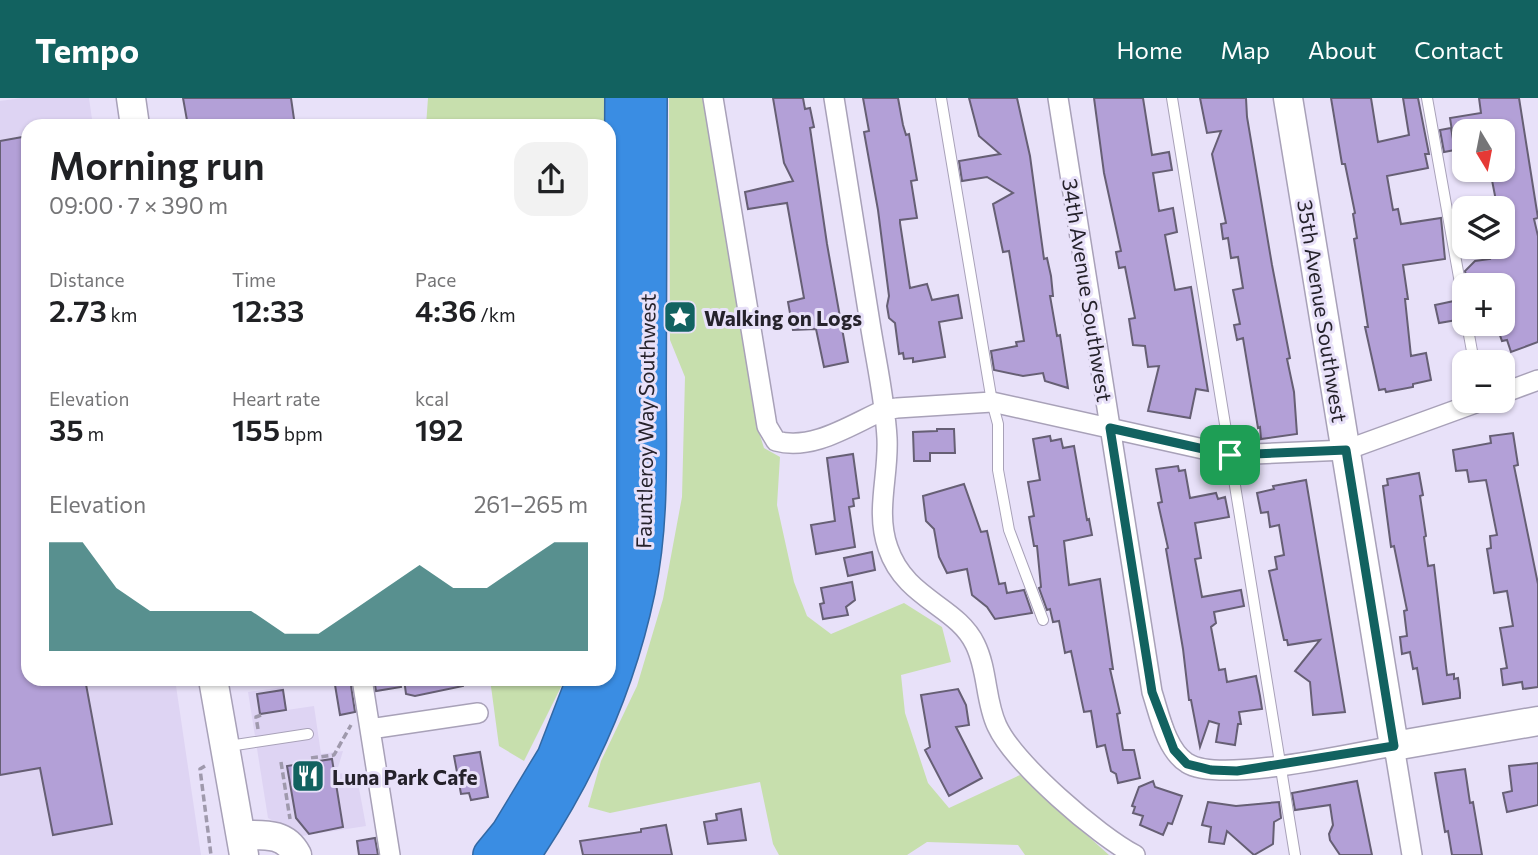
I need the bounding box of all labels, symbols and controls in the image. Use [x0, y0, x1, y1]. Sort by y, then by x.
text: Tempo [35, 29, 139, 70]
text: Home [1117, 35, 1183, 64]
text: Map [1221, 35, 1270, 64]
text: About [1308, 35, 1376, 64]
text: Contact [1414, 35, 1503, 64]
north arrow [1452, 119, 1516, 182]
map controls [1452, 119, 1515, 413]
text: Morning run [49, 141, 265, 188]
button: share [514, 142, 588, 216]
street label: 34th Avenue Southwest [1058, 176, 1118, 404]
text: 09:00 · 7 × 390 m [49, 191, 228, 219]
button: layers [1452, 196, 1515, 259]
street label: 35th Avenue Southwest [1293, 198, 1353, 424]
text: Distance [49, 268, 125, 291]
text: Time [232, 268, 276, 291]
text: Pace [415, 268, 456, 291]
button: + [1452, 273, 1515, 336]
text: 2.73 [49, 291, 107, 328]
text: 12:33 [232, 291, 304, 328]
text: 4:36 [415, 291, 477, 328]
street label: Fauntleroy Way Southwest [630, 293, 660, 549]
place icon: Walking on Logs [661, 298, 699, 336]
text: km [107, 303, 137, 326]
text: /km [477, 303, 516, 326]
place label: Walking on Logs [704, 305, 862, 330]
button: − [1452, 350, 1515, 413]
text: Elevation [49, 387, 129, 410]
text: Heart rate [232, 387, 320, 410]
text: kcal [415, 387, 449, 410]
text: 35 [49, 410, 84, 447]
text: 155 [232, 410, 280, 447]
text: 192 [415, 410, 464, 447]
text: m [84, 422, 104, 445]
text: bpm [280, 422, 323, 445]
pin [1200, 425, 1260, 485]
icon: arrive [1211, 436, 1249, 474]
text: Elevation [49, 490, 146, 518]
text: 261–265 m [474, 490, 588, 518]
restaurant icon: Luna Park Cafe [289, 757, 327, 795]
place label: Luna Park Cafe [332, 764, 478, 789]

